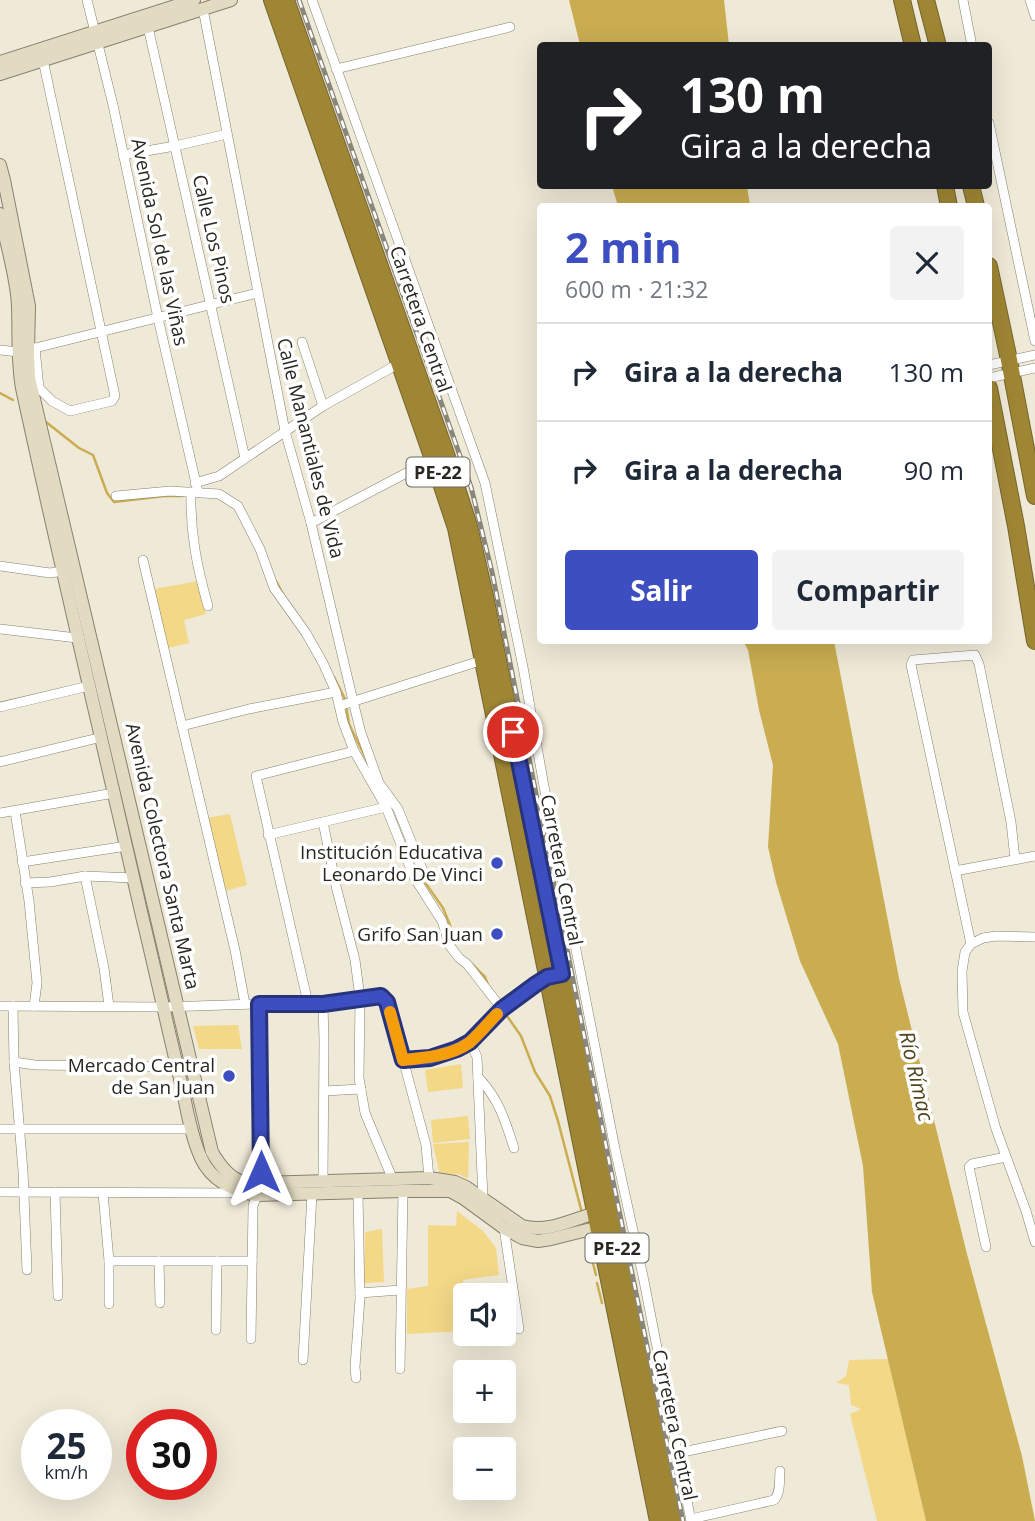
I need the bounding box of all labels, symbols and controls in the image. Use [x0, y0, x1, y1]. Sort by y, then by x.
text: 130 m [680, 61, 825, 127]
icon: right [565, 70, 656, 161]
text: Gira a la derecha [680, 124, 932, 167]
street label: Avenida Sol de las Viñas [125, 136, 195, 348]
street label: Calle Los Pinos [187, 172, 241, 306]
text: 2 min [565, 218, 682, 275]
button: close [890, 226, 964, 300]
street label: Carretera Central [384, 242, 458, 396]
text: 600 m · 21:32 [565, 273, 708, 305]
street label: Calle Manantiales de Vida [271, 335, 351, 561]
icon: right [565, 353, 603, 391]
text: Gira a la derecha [624, 354, 843, 390]
text: 130 m [889, 354, 964, 390]
icon: right [565, 451, 603, 489]
text: Gira a la derecha [624, 452, 843, 488]
text: 90 m [903, 452, 964, 488]
road number: PE-22 [406, 458, 470, 486]
button: Salir [565, 550, 758, 630]
button: Compartir [772, 550, 964, 630]
pin [483, 702, 543, 762]
icon: arrive [494, 713, 532, 751]
street label: Avenida Colectora Santa Marta [120, 720, 206, 992]
street label: Carretera Central [535, 792, 589, 948]
place label: Institución Educativa Leonardo De Vinci [300, 839, 483, 887]
marker: Institución Educativa Leonardo De Vinci [489, 855, 505, 871]
place label: Grifo San Juan [357, 921, 483, 947]
marker: Grifo San Juan [489, 926, 505, 942]
water label: Río Rímac [893, 1028, 941, 1124]
place label: Mercado Central de San Juan [68, 1052, 215, 1100]
marker: Mercado Central de San Juan [221, 1068, 237, 1084]
position arrow [224, 1135, 298, 1209]
road number: PE-22 [586, 1233, 648, 1262]
map controls [453, 1283, 516, 1500]
button: sound [453, 1283, 516, 1346]
street label: Carretera Central [646, 1347, 704, 1503]
button: + [453, 1360, 516, 1423]
speed limit sign: 30 [126, 1409, 217, 1500]
text: 25 [46, 1422, 87, 1469]
button: − [453, 1437, 516, 1500]
text: km/h [45, 1460, 88, 1484]

